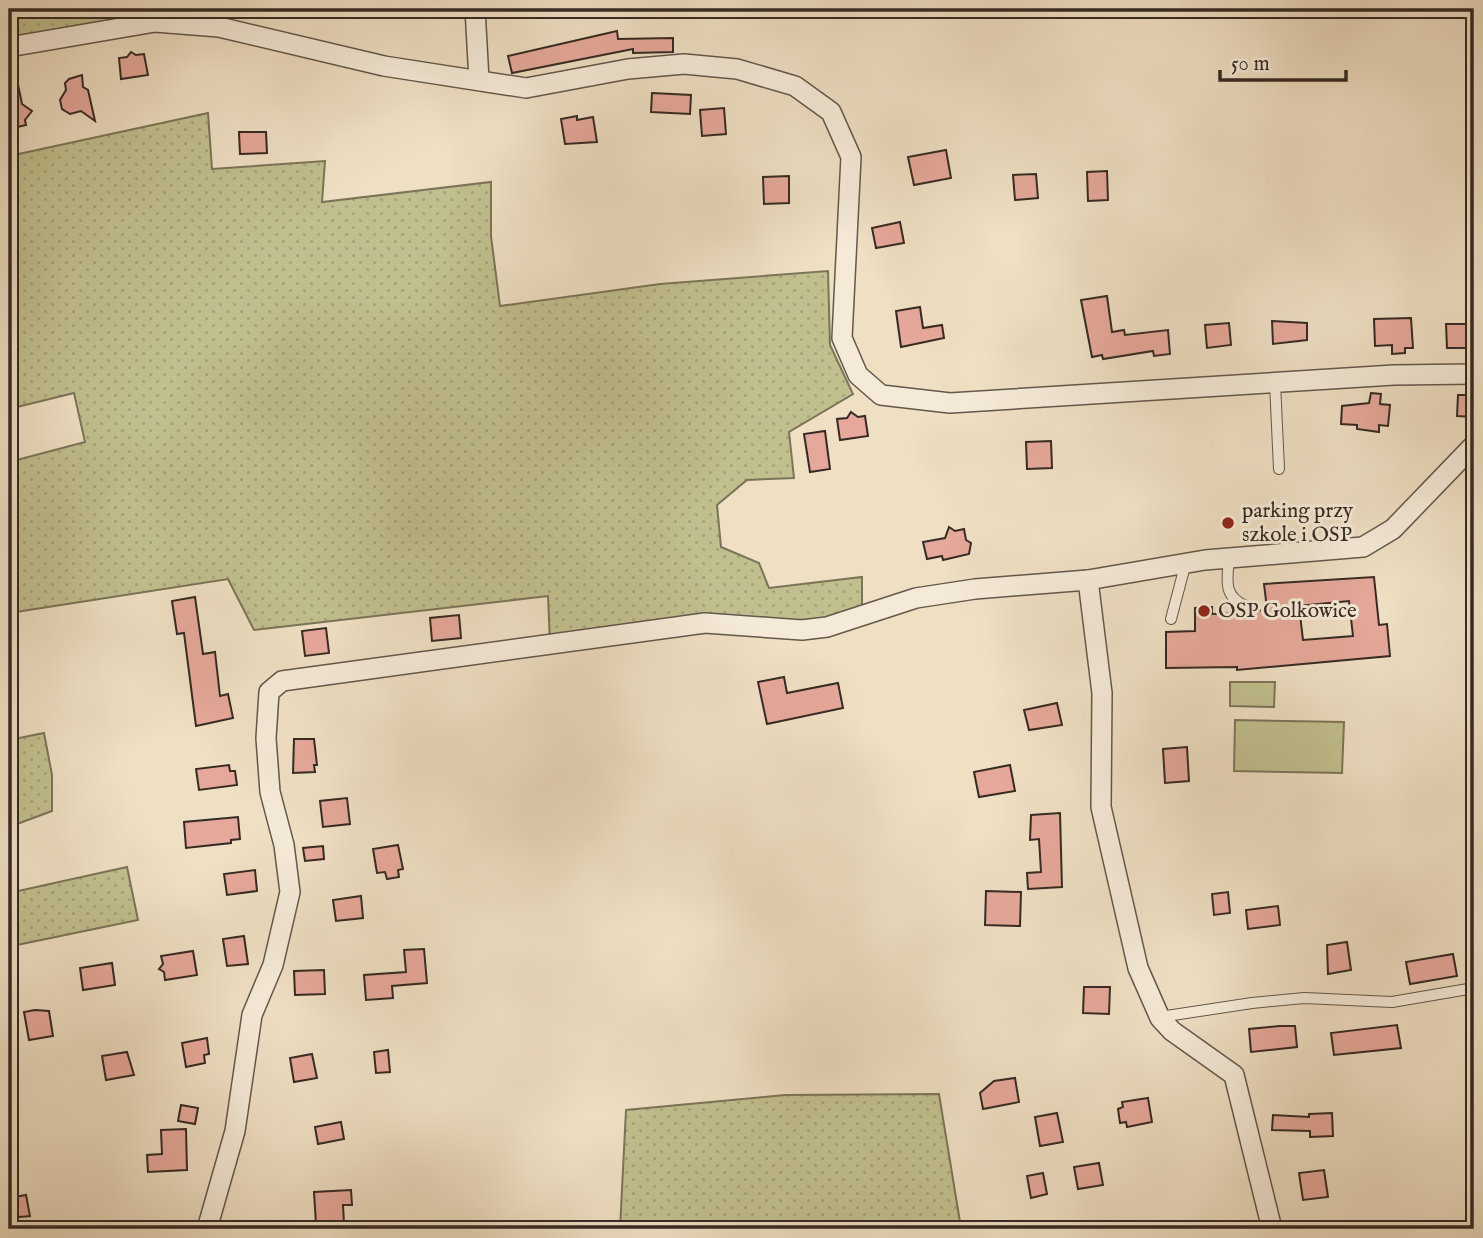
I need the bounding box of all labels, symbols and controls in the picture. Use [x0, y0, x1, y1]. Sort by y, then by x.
scale bar [1220, 38, 1346, 82]
text: 50 m [1231, 51, 1270, 78]
place label: parking przy szkole i OSP [1242, 498, 1354, 549]
marker: parking przy szkole i OSP [1220, 515, 1236, 531]
place label: OSP Golkowice [1218, 598, 1357, 625]
marker: OSP Golkowice [1196, 603, 1212, 619]

